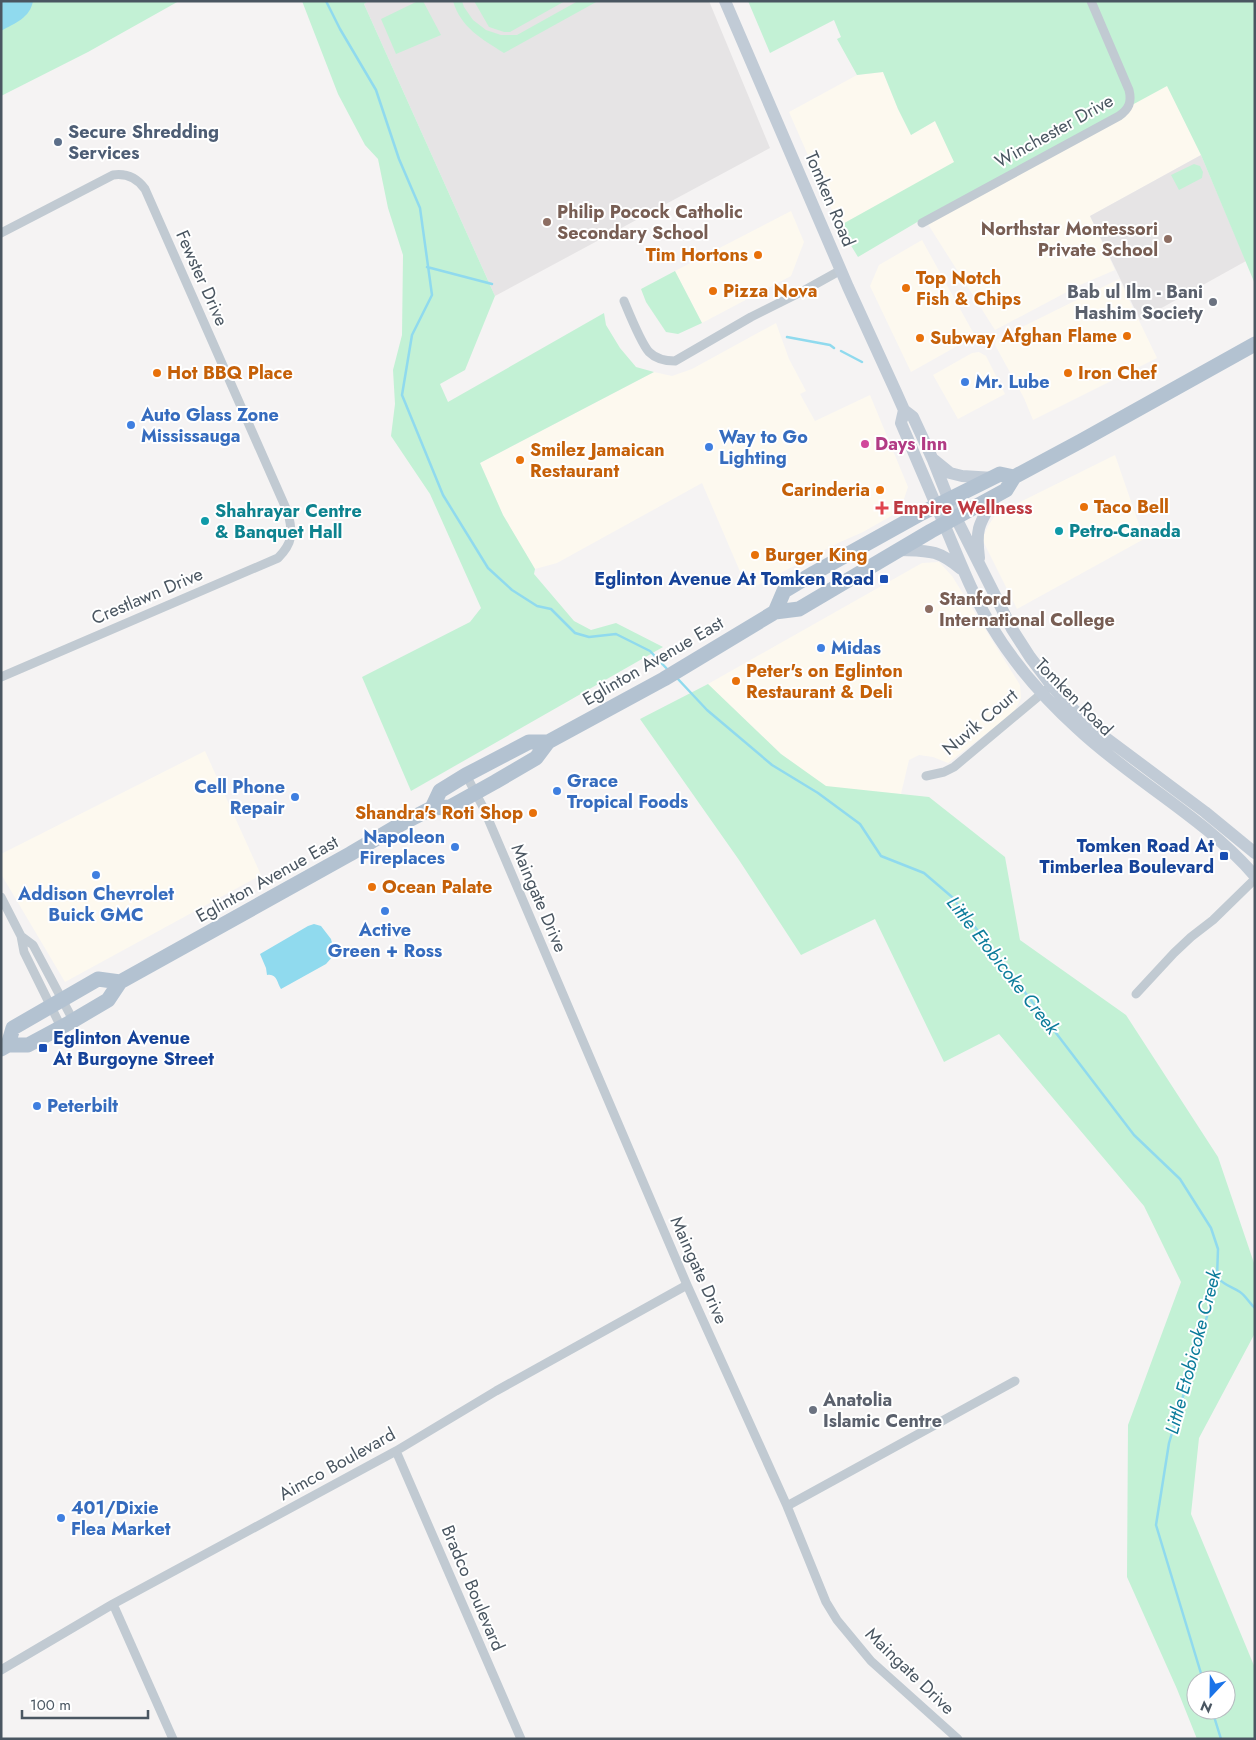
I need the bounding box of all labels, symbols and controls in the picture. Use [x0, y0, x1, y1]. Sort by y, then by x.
street label: Winchester Drive [990, 88, 1118, 174]
place label: Secure Shredding Services [68, 119, 219, 166]
marker: Secure Shredding Services [52, 136, 64, 148]
street label: Tomken Road [798, 147, 862, 251]
place label: Philip Pocock Catholic Secondary School [557, 199, 743, 246]
marker: Philip Pocock Catholic Secondary School [541, 216, 553, 228]
place label: Northstar Montessori Private School [981, 216, 1158, 263]
street label: Fewster Drive [169, 226, 235, 330]
marker: Northstar Montessori Private School [1162, 233, 1174, 245]
place label: Tim Hortons [646, 242, 748, 268]
marker: Tim Hortons [752, 249, 764, 261]
place label: Top Notch Fish & Chips [916, 265, 1021, 312]
place label: Pizza Nova [723, 278, 817, 304]
place label: Bab ul Ilm - Bani Hashim Society [1067, 279, 1204, 326]
marker: Top Notch Fish & Chips [900, 282, 912, 294]
marker: Pizza Nova [707, 285, 719, 297]
marker: Bab ul Ilm - Bani Hashim Society [1207, 296, 1219, 308]
place label: Afghan Flame [1000, 323, 1117, 349]
place label: Subway [930, 325, 996, 351]
marker: Afghan Flame [1121, 330, 1133, 342]
marker: Subway [914, 332, 926, 344]
place label: Hot BBQ Place [167, 360, 293, 386]
place label: Iron Chef [1078, 360, 1157, 386]
marker: Hot BBQ Place [151, 367, 163, 379]
marker: Iron Chef [1062, 367, 1074, 379]
place label: Mr. Lube [975, 369, 1049, 395]
marker: Mr. Lube [959, 376, 971, 388]
place label: Auto Glass Zone Mississauga [140, 402, 279, 449]
marker: Auto Glass Zone Mississauga [125, 419, 137, 431]
place label: Way to Go Lighting [719, 424, 808, 471]
place label: Days Inn [875, 431, 947, 457]
place label: Smilez Jamaican Restaurant [530, 437, 665, 484]
marker: Days Inn [859, 438, 871, 450]
marker: Way to Go Lighting [703, 441, 715, 453]
marker: Smilez Jamaican Restaurant [514, 454, 526, 466]
place label: Carinderia [781, 477, 870, 503]
marker: Carinderia [874, 484, 886, 496]
place label: Taco Bell [1094, 494, 1169, 520]
place label: Empire Wellness [893, 495, 1032, 521]
place label: Shahrayar Centre & Banquet Hall [215, 498, 362, 545]
marker: Empire Wellness [875, 501, 889, 515]
marker: Taco Bell [1078, 501, 1090, 513]
marker: Shahrayar Centre & Banquet Hall [199, 515, 211, 527]
place label: Petro-Canada [1069, 518, 1181, 544]
marker: Petro-Canada [1053, 525, 1065, 537]
place label: Burger King [765, 542, 867, 568]
marker: Burger King [749, 549, 761, 561]
street label: Crestlawn Drive [87, 561, 207, 631]
place label: Eglinton Avenue At Tomken Road [594, 566, 874, 592]
marker: Eglinton Avenue At Tomken Road [878, 573, 890, 585]
place label: Stanford International College [939, 586, 1115, 633]
marker: Stanford International College [923, 603, 935, 615]
street label: Eglinton Avenue East [578, 610, 729, 712]
place label: Midas [831, 635, 881, 661]
marker: Midas [815, 642, 827, 654]
street label: Tomken Road [1029, 652, 1119, 742]
place label: Peter's on Eglinton Restaurant & Deli [746, 658, 903, 705]
marker: Peter's on Eglinton Restaurant & Deli [730, 675, 742, 687]
street label: Nuvik Court [937, 682, 1024, 761]
place label: Grace Tropical Foods [567, 768, 688, 815]
place label: Cell Phone Repair [194, 774, 286, 821]
marker: Grace Tropical Foods [551, 785, 563, 797]
marker: Cell Phone Repair [289, 791, 301, 803]
place label: Shandra's Roti Shop [355, 800, 523, 826]
marker: Shandra's Roti Shop [527, 807, 539, 819]
place label: Napoleon Fireplaces [360, 824, 445, 871]
street label: Eglinton Avenue East [191, 829, 343, 929]
place label: Tomken Road At Timberlea Boulevard [1040, 833, 1214, 880]
street label: Maingate Drive [505, 840, 573, 956]
marker: Napoleon Fireplaces [449, 841, 461, 853]
marker: Tomken Road At Timberlea Boulevard [1218, 850, 1230, 862]
marker: Addison Chevrolet Buick GMC [90, 869, 102, 881]
place label: Ocean Palate [382, 874, 492, 900]
place label: Addison Chevrolet Buick GMC [17, 881, 174, 928]
marker: Ocean Palate [366, 881, 378, 893]
water label: Little Etobicoke Creek [940, 890, 1066, 1041]
marker: Active Green + Ross [379, 905, 391, 917]
place label: Active Green + Ross [328, 917, 442, 964]
place label: Eglinton Avenue At Burgoyne Street [52, 1025, 214, 1072]
marker: Eglinton Avenue At Burgoyne Street [37, 1042, 49, 1054]
place label: Peterbilt [47, 1093, 118, 1119]
marker: Peterbilt [31, 1100, 43, 1112]
street label: Maingate Drive [664, 1212, 734, 1328]
water label: Little Etobicoke Creek [1158, 1266, 1228, 1437]
place label: Anatolia Islamic Centre [822, 1387, 942, 1434]
marker: Anatolia Islamic Centre [807, 1404, 819, 1416]
street label: Aimco Boulevard [274, 1421, 400, 1507]
place label: 401/Dixie Flea Market [71, 1495, 171, 1542]
marker: 401/Dixie Flea Market [55, 1512, 67, 1524]
street label: Bradco Boulevard [435, 1521, 511, 1655]
street label: Maingate Drive [860, 1622, 960, 1720]
north arrow [1186, 1670, 1236, 1720]
scale bar [22, 1688, 149, 1720]
text: 100 m [30, 1694, 71, 1716]
text: N [1197, 1696, 1215, 1718]

